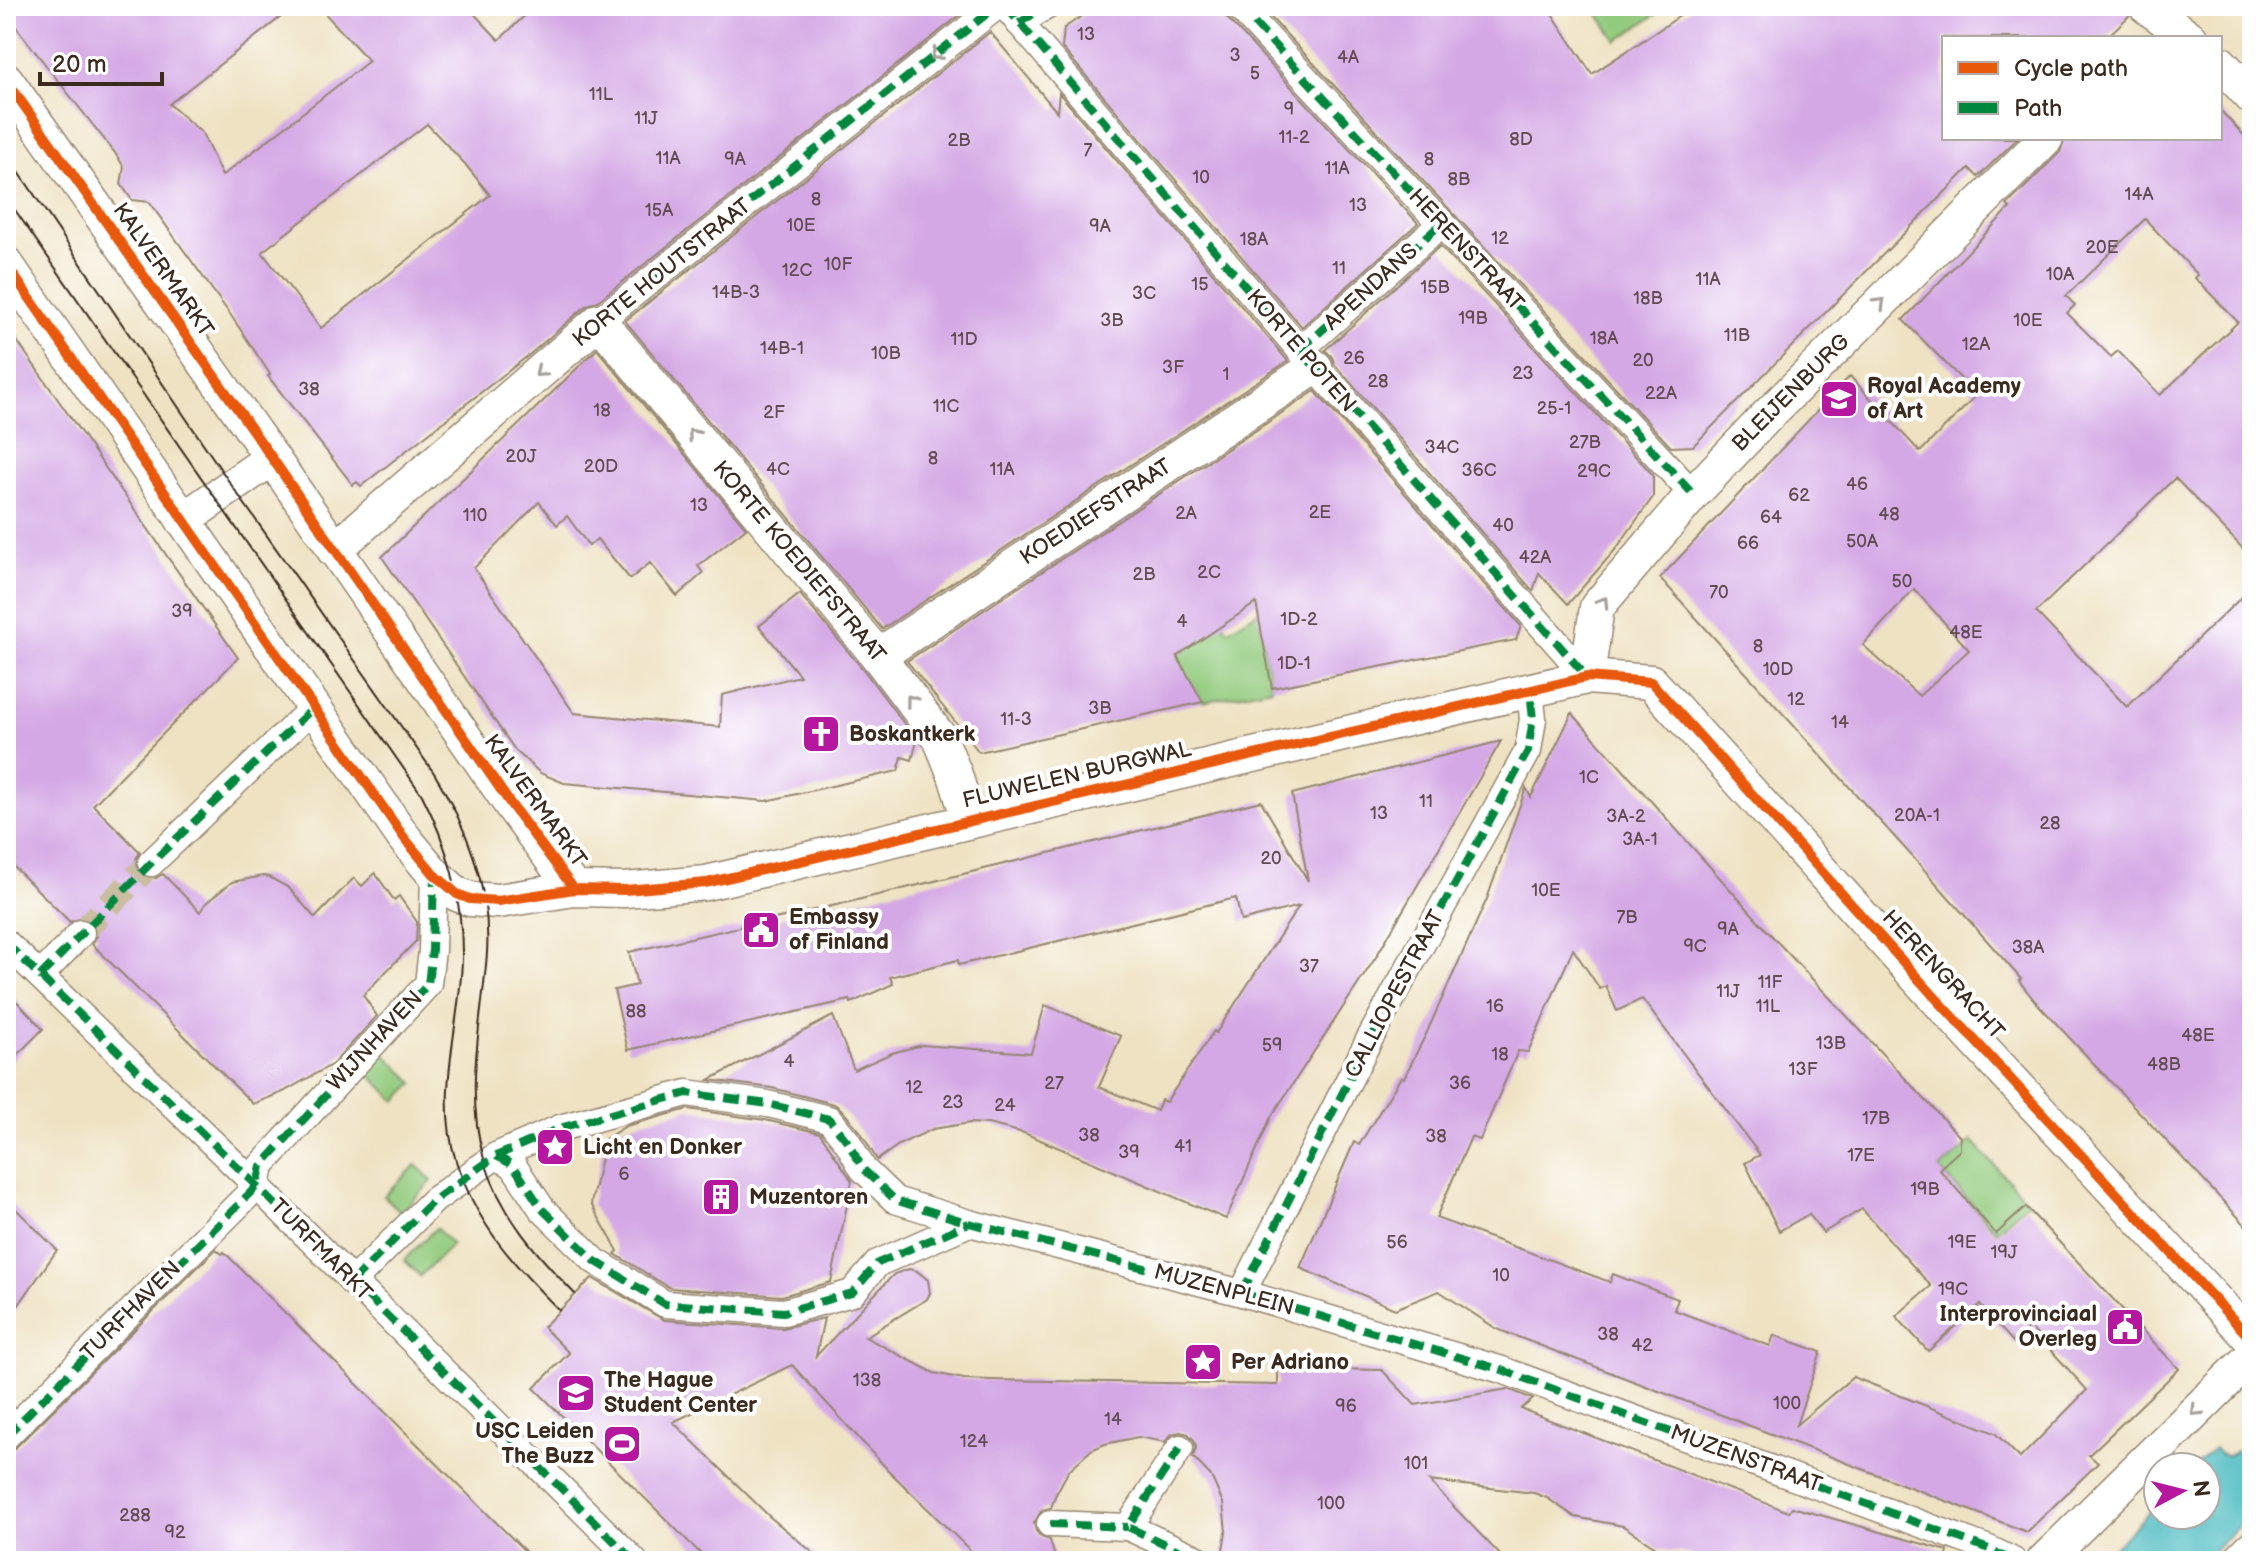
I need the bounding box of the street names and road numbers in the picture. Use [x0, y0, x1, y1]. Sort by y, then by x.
street label: HERENSTRAAT [1403, 183, 1529, 317]
street label: KORTE HOUTSTRAAT [567, 193, 757, 353]
street label: KALVERMARKT [107, 198, 219, 342]
street label: APENDANS [1318, 238, 1424, 336]
street label: KORTE POTEN [1240, 284, 1362, 418]
street label: BLEIJENBURG [1727, 329, 1855, 457]
street label: KOEDIEFSTRAAT [1015, 453, 1177, 571]
street label: KORTE KOEDIEFSTRAAT [707, 456, 891, 668]
street label: KALVERMARKT [478, 729, 592, 873]
street label: FLUWELEN BURGWAL [960, 735, 1194, 814]
street label: HERENGRACHT [1876, 905, 2010, 1045]
street label: CALLIOPESTRAAT [1339, 906, 1451, 1082]
street label: WIJNHAVEN [322, 985, 428, 1097]
street label: TURFMARKT [264, 1193, 378, 1307]
street label: TURFHAVEN [75, 1255, 187, 1367]
street label: MUZENPLEIN [1151, 1258, 1297, 1322]
street label: MUZENSTRAAT [1667, 1419, 1825, 1499]

